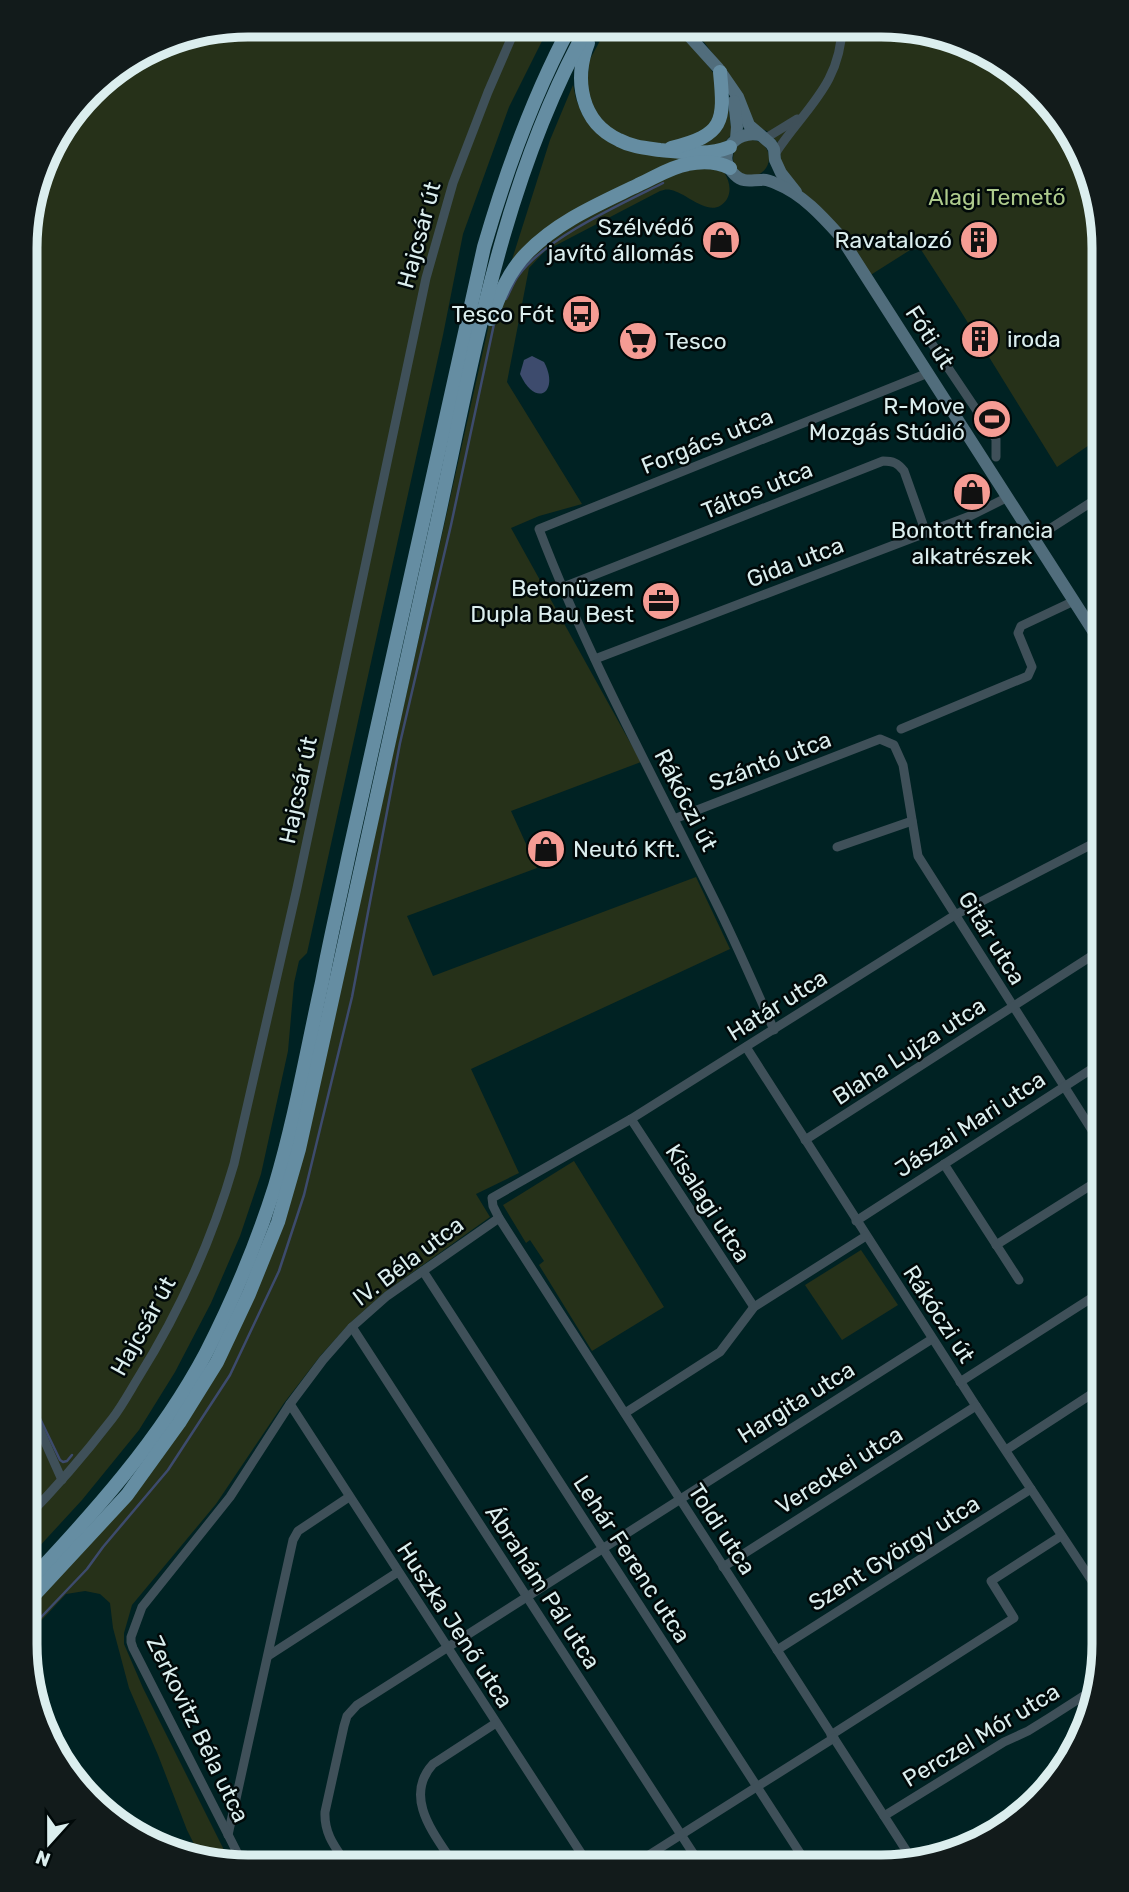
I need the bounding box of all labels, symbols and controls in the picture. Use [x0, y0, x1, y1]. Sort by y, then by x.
street label: Hajcsár út [391, 179, 447, 291]
park label: Alagi Temető [928, 183, 1066, 211]
place label: Szélvédő javító állomás [547, 213, 694, 267]
shop icon: Szélvédő javító állomás [700, 219, 742, 261]
building icon: Ravatalozó [958, 219, 1000, 261]
place label: Ravatalozó [834, 226, 952, 254]
bus stop icon: Tesco Fót [560, 293, 602, 335]
place label: Tesco Fót [451, 300, 554, 328]
street label: Fóti út [899, 300, 961, 374]
building icon: iroda [959, 318, 1001, 360]
supermarket icon: Tesco [617, 320, 659, 362]
place label: iroda [1007, 325, 1061, 353]
place label: Tesco [665, 327, 727, 355]
place label: R-Move Mozgás Stúdió [809, 392, 965, 446]
sports icon: R-Move Mozgás Stúdió [971, 398, 1013, 440]
street label: Forgács utca [637, 402, 777, 480]
street label: Táltos utca [697, 455, 817, 525]
shop icon: Bontott francia alkatrészek [951, 471, 993, 513]
place label: Bontott francia alkatrészek [891, 516, 1053, 570]
street label: Gida utca [743, 531, 847, 593]
place label: Betonüzem Dupla Bau Best [470, 574, 634, 628]
office icon: Betonüzem Dupla Bau Best [640, 580, 682, 622]
street label: Szántó utca [705, 725, 835, 797]
street label: Hajcsár út [273, 734, 323, 846]
street label: Rákóczi út [648, 744, 724, 856]
shop icon: Neutó Kft. [525, 828, 567, 870]
place label: Neutó Kft. [573, 835, 681, 863]
street label: Gitár utca [952, 886, 1032, 990]
street label: Határ utca [722, 963, 832, 1047]
street label: Blaha Lujza utca [827, 991, 991, 1111]
street label: Jászai Mari utca [890, 1065, 1050, 1183]
street label: Kisalagi utca [659, 1139, 757, 1267]
street label: IV. Béla utca [347, 1210, 469, 1312]
street label: Rákóczi út [897, 1260, 981, 1368]
street label: Hajcsár út [104, 1272, 182, 1380]
street label: Hargita utca [732, 1355, 860, 1449]
street label: Vereckei utca [770, 1420, 908, 1520]
street label: Lehár Ferenc utca [567, 1470, 697, 1648]
street label: Toldi utca [682, 1478, 762, 1580]
street label: Szent György utca [803, 1489, 985, 1617]
street label: Ábrahám Pál utca [480, 1500, 606, 1674]
street label: Huszka Jenő utca [391, 1537, 519, 1713]
street label: Zerkovitz Béla utca [141, 1631, 255, 1827]
street label: Perczel Mór utca [898, 1677, 1064, 1793]
north arrow [14, 1808, 84, 1878]
text: N [33, 1845, 54, 1872]

